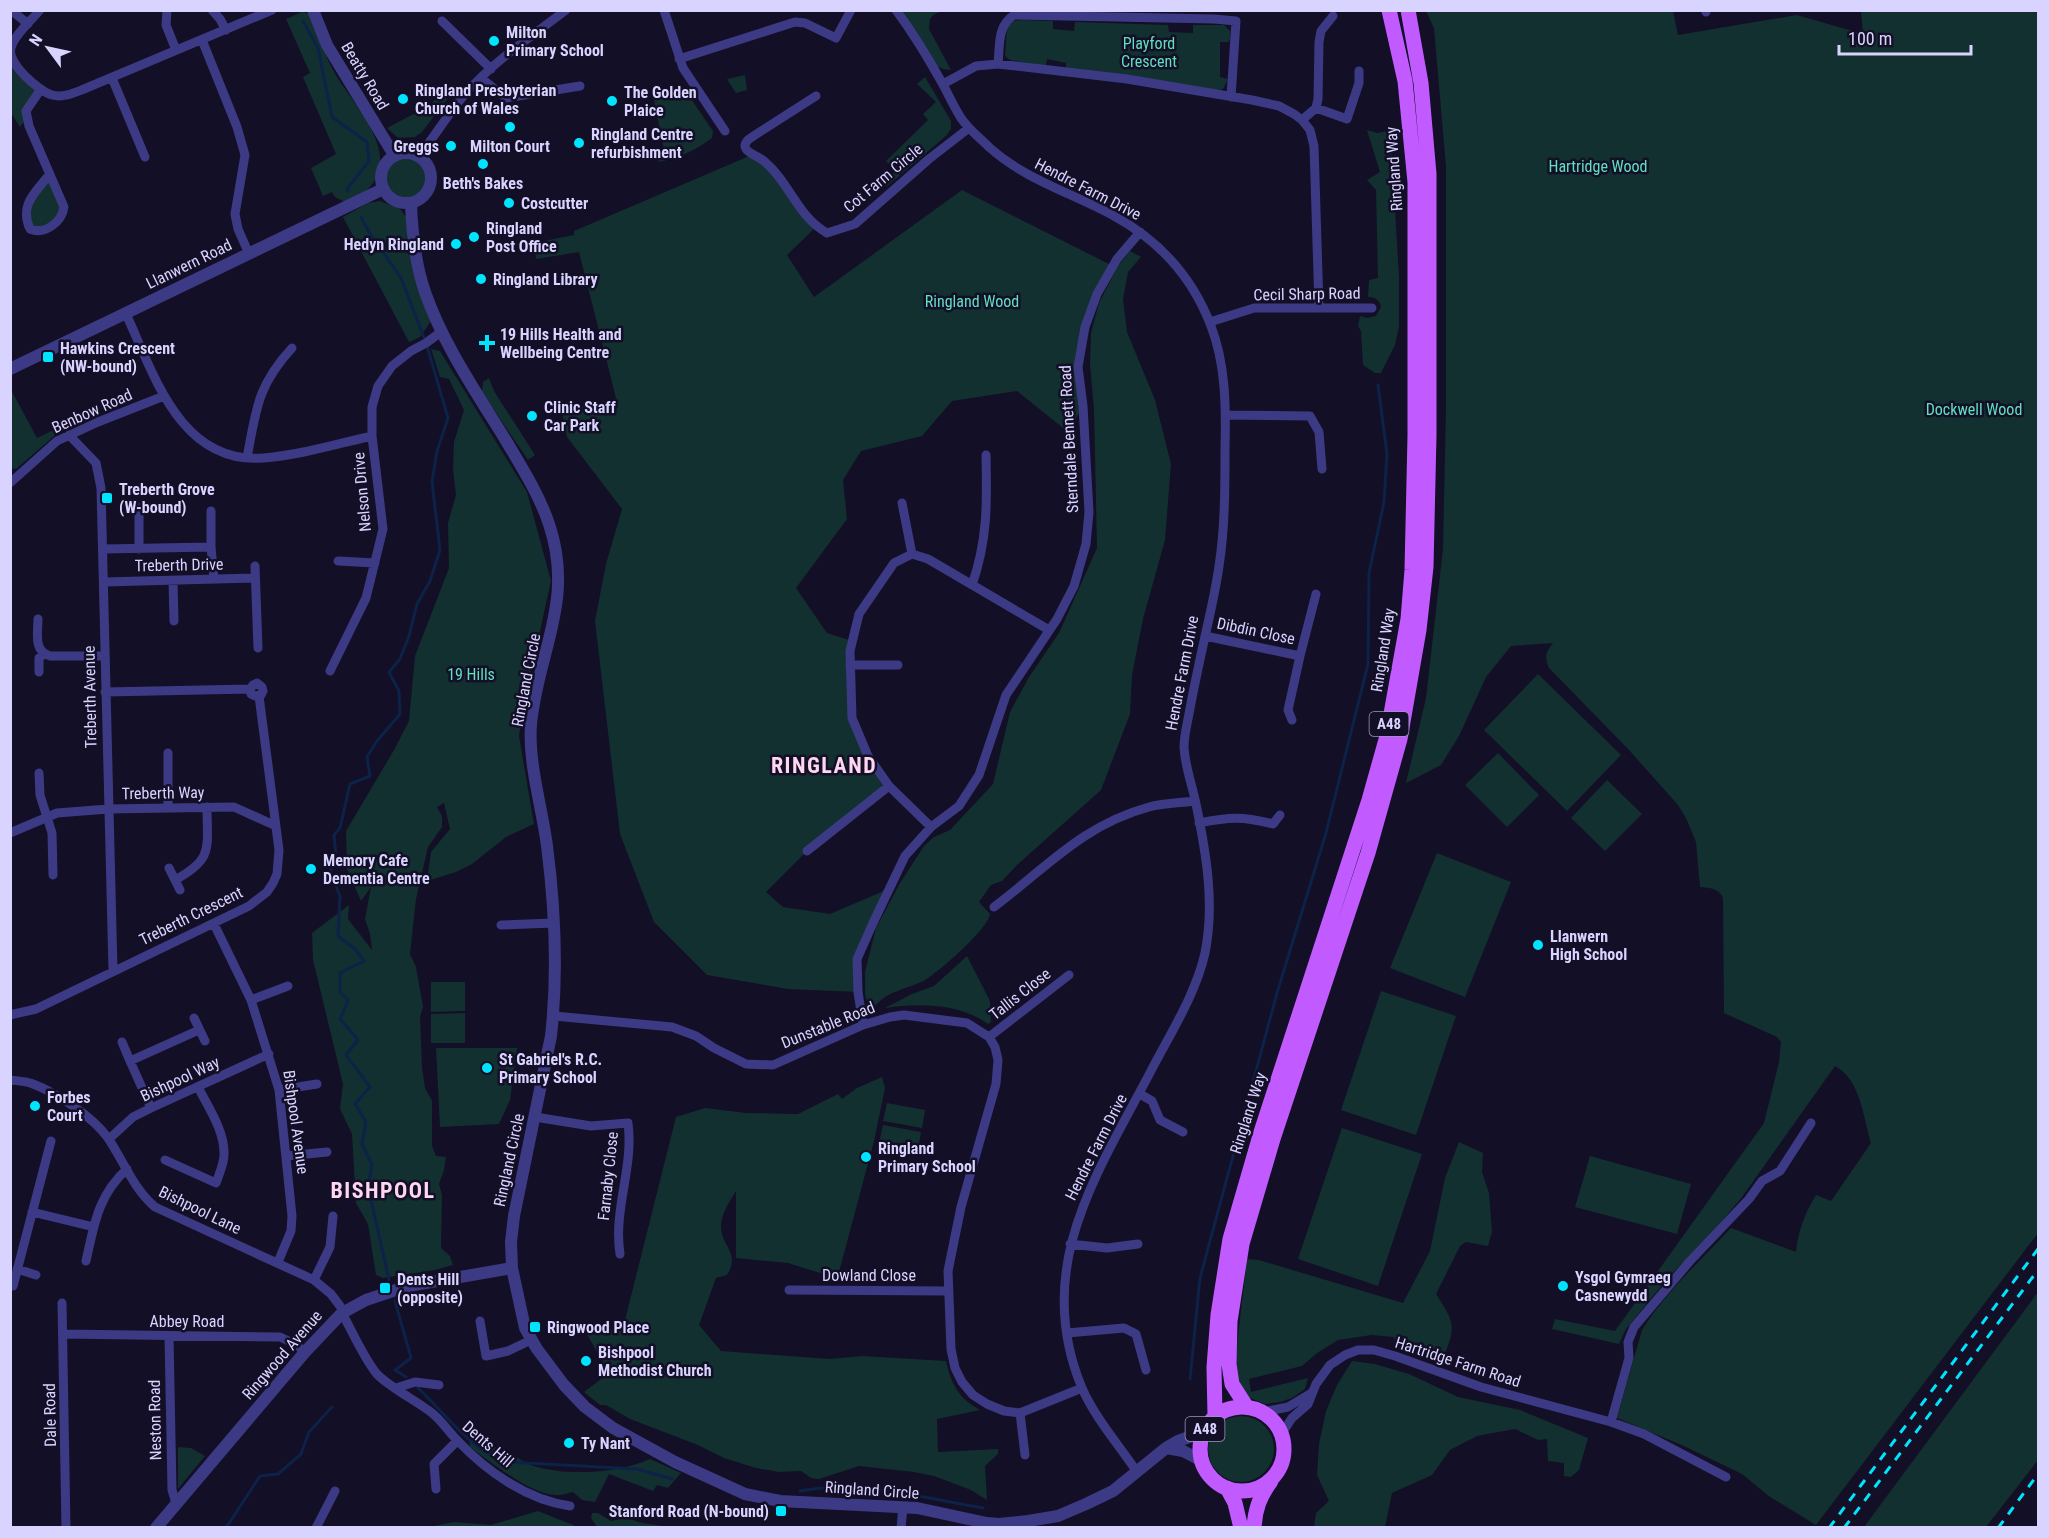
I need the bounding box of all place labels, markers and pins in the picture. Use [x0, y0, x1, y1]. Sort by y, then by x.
place label: Milton Primary School [506, 23, 604, 60]
marker: Milton Primary School [487, 34, 501, 48]
place label: Ringland Presbyterian Church of Wales [415, 81, 556, 118]
place label: The Golden Plaice [624, 83, 697, 120]
marker: Ringland Presbyterian Church of Wales [396, 92, 410, 106]
marker: The Golden Plaice [605, 94, 619, 108]
marker: Milton Court [503, 120, 517, 134]
place label: Ringland Centre refurbishment [591, 125, 694, 162]
marker: Ringland Centre refurbishment [572, 136, 586, 150]
place label: Greggs [393, 137, 439, 156]
place label: Milton Court [470, 137, 550, 156]
marker: Greggs [444, 139, 458, 153]
marker: Beth's Bakes [476, 157, 490, 171]
place label: Beth's Bakes [443, 174, 523, 193]
place label: Costcutter [521, 194, 588, 213]
marker: Costcutter [502, 196, 516, 210]
place label: Ringland Post Office [486, 219, 557, 256]
marker: Ringland Post Office [467, 230, 481, 244]
place label: Hedyn Ringland [344, 235, 444, 254]
marker: Hedyn Ringland [449, 237, 463, 251]
place label: Ringland Library [493, 270, 598, 289]
marker: Ringland Library [474, 272, 488, 286]
place label: 19 Hills Health and Wellbeing Centre [500, 325, 622, 362]
marker: 19 Hills Health and Wellbeing Centre [478, 334, 496, 352]
place label: Hawkins Crescent (NW-bound) [60, 339, 175, 376]
marker: Hawkins Crescent (NW-bound) [41, 350, 55, 364]
place label: Clinic Staff Car Park [544, 398, 616, 435]
marker: Clinic Staff Car Park [525, 409, 539, 423]
place label: Treberth Grove (W-bound) [119, 480, 215, 517]
marker: Treberth Grove (W-bound) [100, 491, 114, 505]
place label: Memory Cafe Dementia Centre [323, 851, 430, 888]
marker: Memory Cafe Dementia Centre [304, 862, 318, 876]
place label: Llanwern High School [1550, 927, 1627, 964]
marker: Llanwern High School [1531, 938, 1545, 952]
place label: St Gabriel's R.C. Primary School [499, 1050, 602, 1087]
marker: St Gabriel's R.C. Primary School [480, 1061, 494, 1075]
place label: Forbes Court [47, 1088, 91, 1125]
marker: Forbes Court [28, 1099, 42, 1113]
place label: Ringland Primary School [878, 1139, 976, 1176]
marker: Ringland Primary School [859, 1150, 873, 1164]
place label: Ysgol Gymraeg Casnewydd [1575, 1268, 1671, 1305]
place label: Dents Hill (opposite) [397, 1270, 463, 1307]
marker: Ysgol Gymraeg Casnewydd [1556, 1279, 1570, 1293]
marker: Dents Hill (opposite) [378, 1281, 392, 1295]
place label: Ringwood Place [547, 1318, 650, 1337]
marker: Ringwood Place [528, 1320, 542, 1334]
place label: Bishpool Methodist Church [598, 1343, 712, 1380]
marker: Bishpool Methodist Church [579, 1354, 593, 1368]
place label: Ty Nant [581, 1434, 630, 1453]
marker: Ty Nant [562, 1436, 576, 1450]
place label: Stanford Road (N-bound) [609, 1502, 769, 1521]
marker: Stanford Road (N-bound) [774, 1504, 788, 1518]

